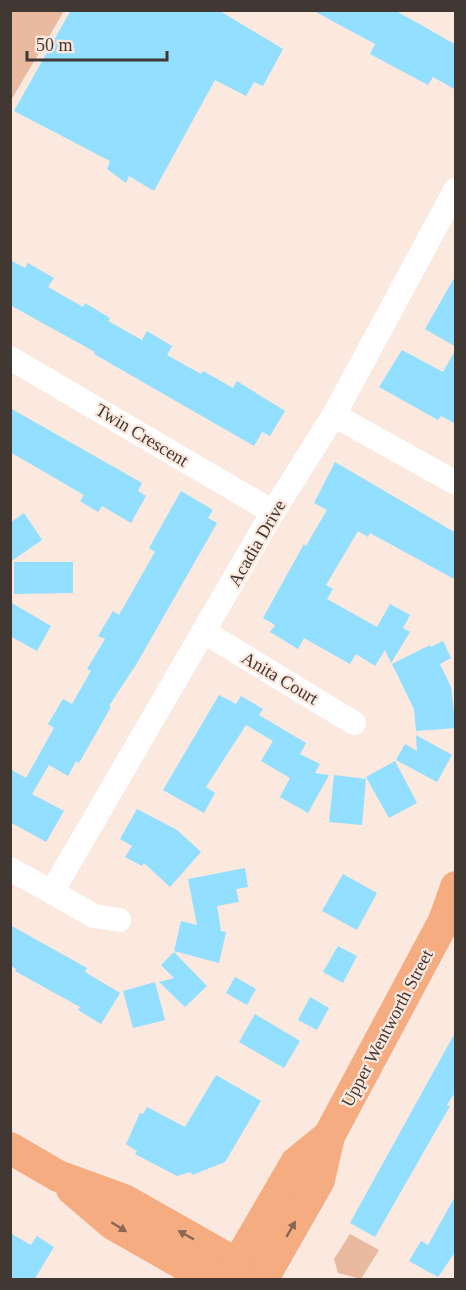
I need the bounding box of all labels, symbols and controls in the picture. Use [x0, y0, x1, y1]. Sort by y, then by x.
scale bar [27, 24, 166, 62]
text: 50 m [36, 35, 73, 55]
street label: Twin Crescent [92, 400, 192, 470]
street label: Acadia Drive [224, 496, 290, 590]
street label: Anita Court [238, 647, 322, 709]
street label: Upper Wentworth Street [337, 946, 437, 1110]
one-way arrow [286, 1221, 297, 1237]
one-way arrow [111, 1222, 127, 1233]
one-way arrow [177, 1230, 194, 1240]

